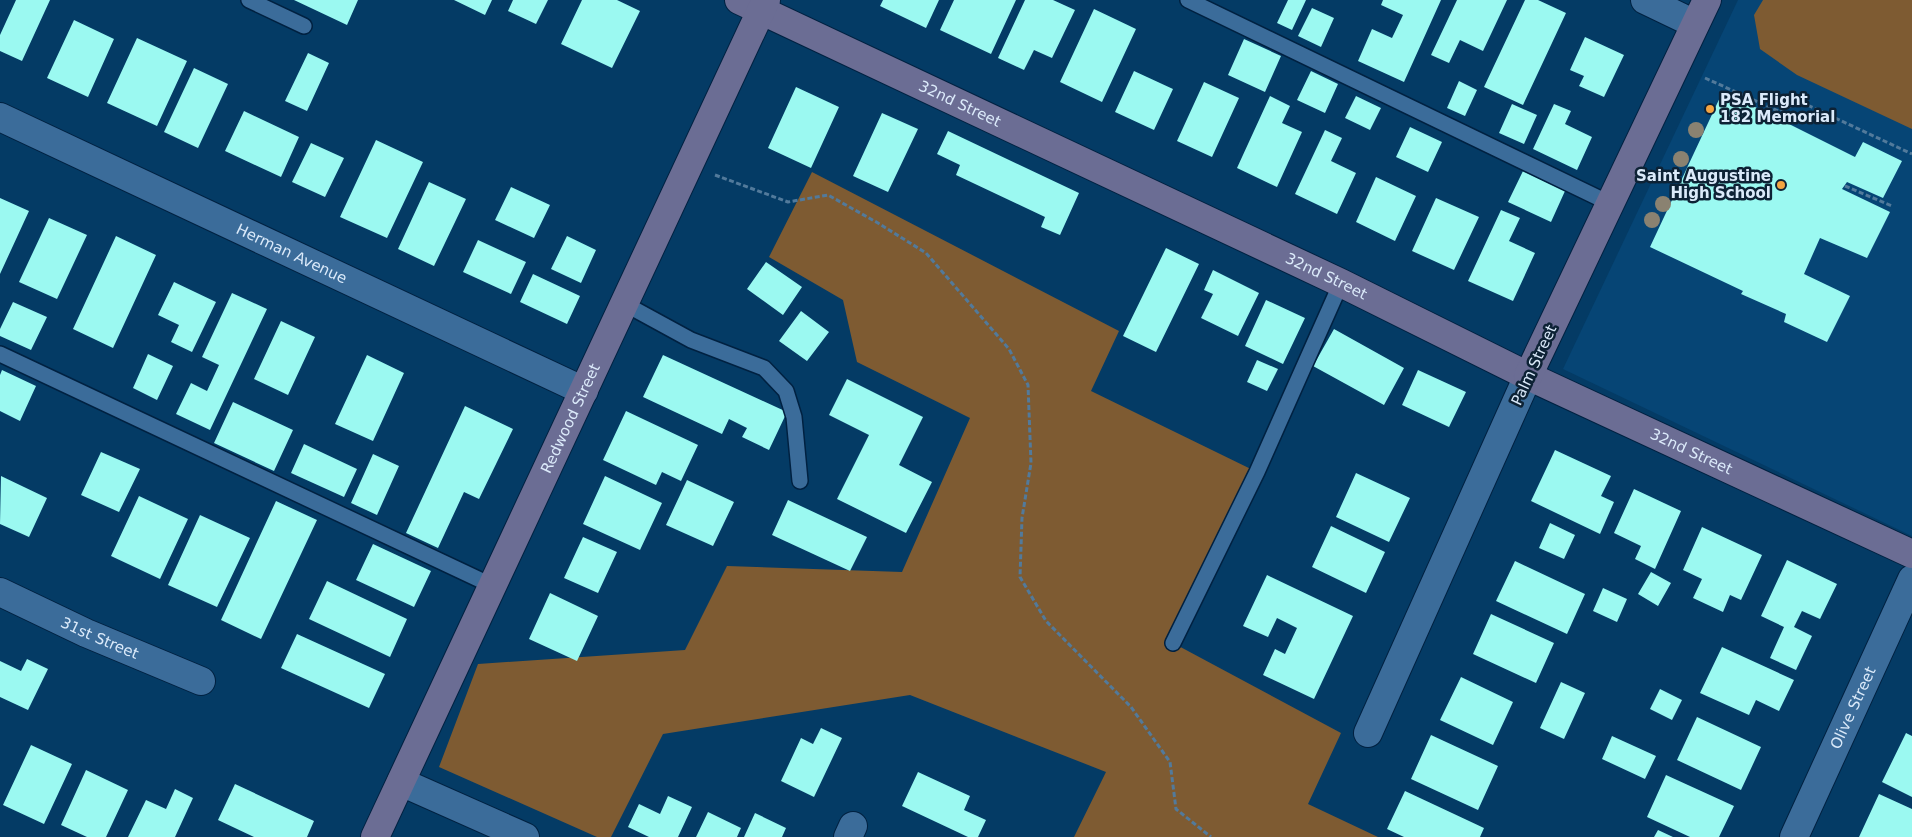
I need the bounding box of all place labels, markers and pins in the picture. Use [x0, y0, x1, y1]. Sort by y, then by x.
place label: PSA Flight 182 Memorial [1720, 91, 1835, 126]
marker: PSA Flight 182 Memorial [1704, 103, 1716, 115]
place label: Saint Augustine High School [1636, 167, 1771, 202]
marker: Saint Augustine High School [1775, 179, 1787, 191]

